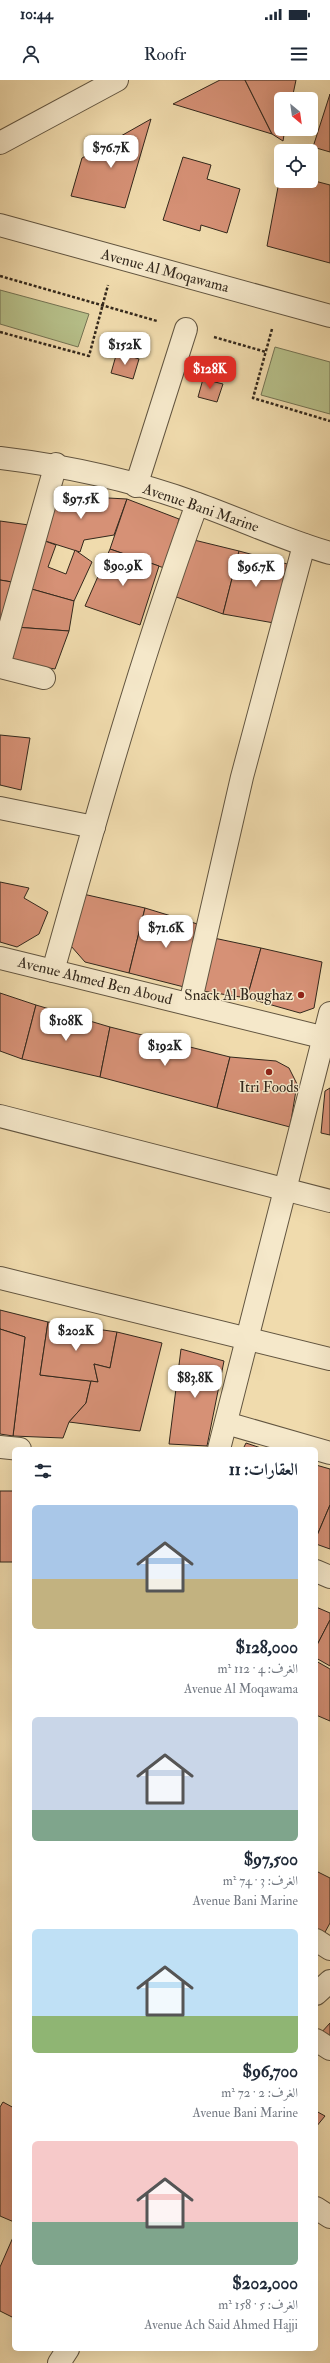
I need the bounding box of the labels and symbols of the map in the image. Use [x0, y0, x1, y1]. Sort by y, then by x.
north arrow [274, 92, 318, 136]
pin: $76.7K [78, 135, 144, 169]
street label: Avenue Al Moqawama [98, 245, 232, 297]
pin: $152K [97, 332, 153, 366]
pin: $128K [182, 356, 238, 390]
street label: Avenue Bani Marine [139, 479, 262, 537]
pin: $97.5K [48, 486, 114, 520]
pin: $90.9K [90, 553, 156, 587]
pin: $96.7K [223, 554, 289, 588]
pin: $71.6K [133, 915, 199, 949]
street label: Avenue Ahmed Ben Aboud [15, 952, 175, 1010]
place label: Snack Al Boughaz [184, 986, 293, 1005]
marker: Snack Al Boughaz [296, 990, 306, 1000]
pin: $108K [38, 1008, 94, 1042]
pin: $192K [137, 1033, 193, 1067]
marker: Itri Foods [264, 1067, 274, 1077]
place label: Itri Foods [239, 1078, 299, 1097]
pin: $202K [48, 1318, 104, 1352]
pin: $83.8K [162, 1365, 228, 1399]

